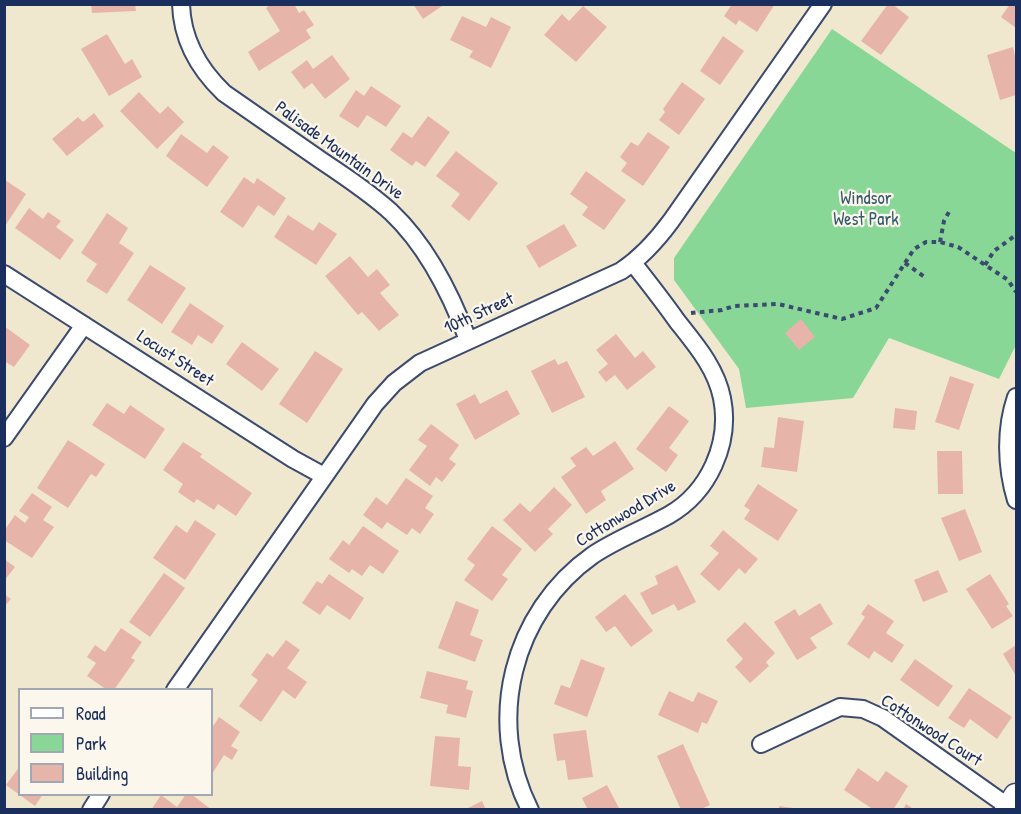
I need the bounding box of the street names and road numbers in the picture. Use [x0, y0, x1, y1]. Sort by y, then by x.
street label: Palisade Mountain Drive [271, 97, 407, 205]
street label: 10th Street [441, 288, 517, 340]
street label: Locust Street [133, 326, 217, 392]
street label: Cottonwood Drive [572, 476, 680, 552]
street label: Cottonwood Court [876, 690, 986, 772]

